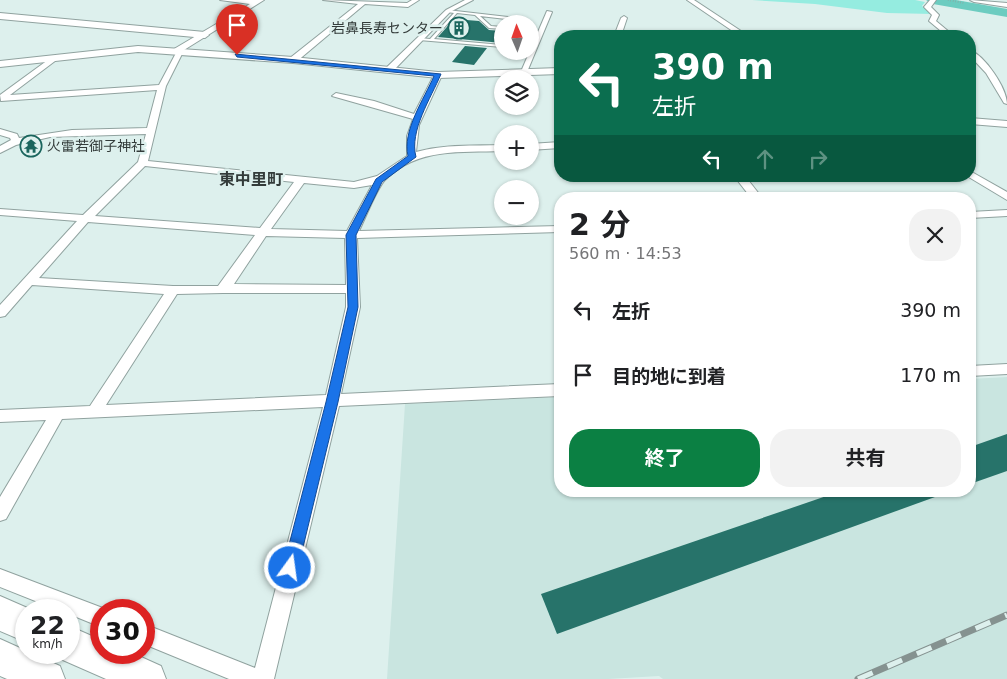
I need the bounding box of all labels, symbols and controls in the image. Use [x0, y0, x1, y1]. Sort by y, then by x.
pin [216, 4, 258, 55]
icon: arrive [223, 11, 251, 39]
north arrow [494, 15, 539, 60]
map controls [494, 15, 539, 225]
building icon: 岩鼻長寿センター [447, 16, 471, 40]
place label: 岩鼻長寿センター [331, 20, 443, 36]
text: 390 m [652, 47, 774, 87]
icon: left [569, 50, 634, 115]
button: layers [494, 70, 539, 115]
text: 左折 [652, 94, 696, 119]
button: + [494, 125, 539, 170]
temple icon: 火雷若御子神社 [19, 134, 43, 158]
place label: 火雷若御子神社 [47, 138, 145, 154]
icon: left [698, 145, 726, 173]
icon: ahead [751, 145, 779, 173]
icon: right [804, 145, 832, 173]
district label: 東中里町 [219, 170, 283, 189]
button: − [494, 180, 539, 225]
text: 2 分 [569, 207, 630, 242]
button: close [909, 209, 961, 261]
text: 560 m · 14:53 [569, 244, 682, 263]
icon: left [569, 296, 597, 324]
text: 390 m [900, 299, 961, 321]
text: 左折 [612, 300, 650, 322]
icon: arrive [569, 361, 597, 389]
text: 170 m [900, 364, 961, 386]
text: 目的地に到着 [612, 365, 726, 387]
button: 終了 [569, 429, 760, 487]
button: 共有 [770, 429, 961, 487]
position arrow [263, 541, 315, 593]
speed limit sign: 30 [90, 599, 155, 664]
text: 22 [30, 611, 65, 640]
text: km/h [32, 637, 63, 651]

